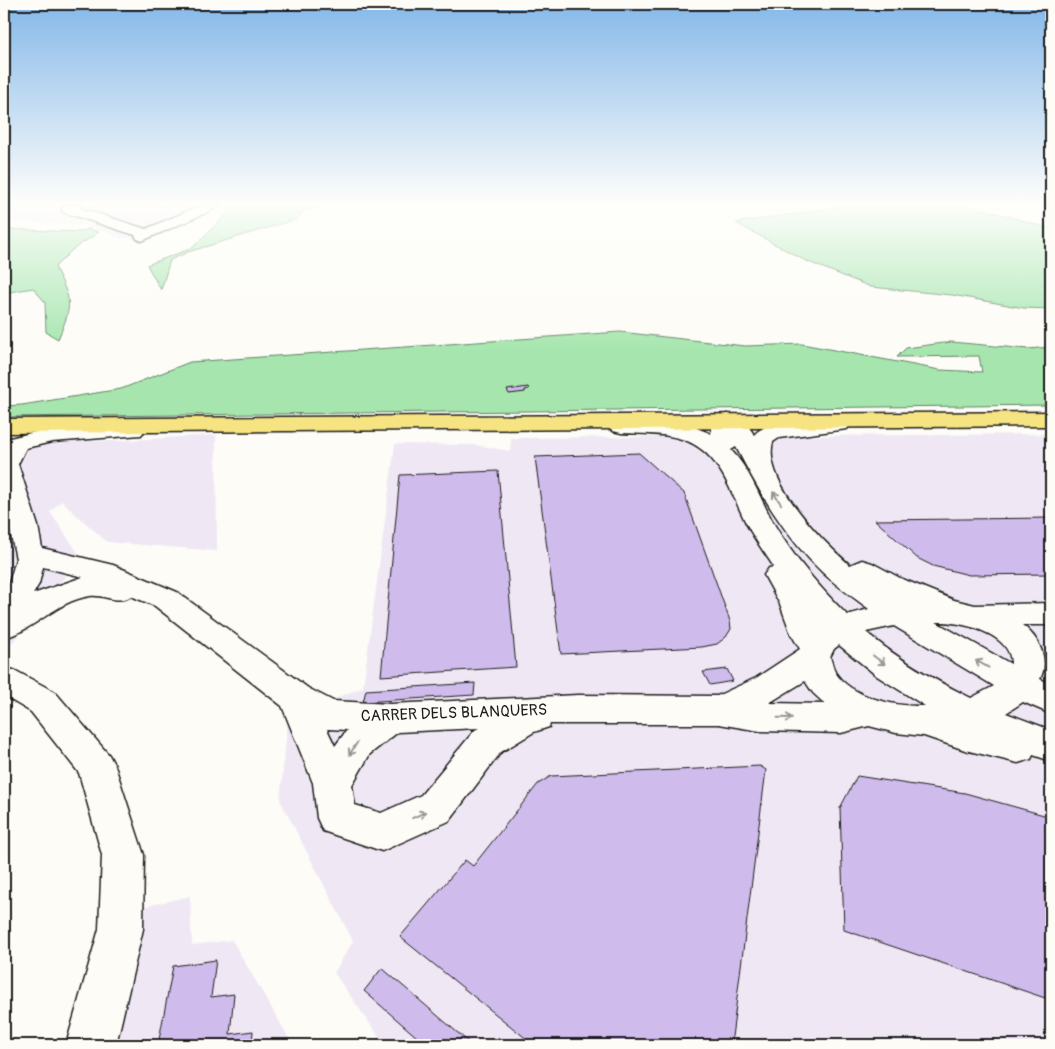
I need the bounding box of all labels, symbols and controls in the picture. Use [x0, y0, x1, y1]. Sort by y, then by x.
one-way arrow [772, 491, 782, 505]
one-way arrow [872, 655, 886, 665]
one-way arrow [975, 659, 990, 668]
street label: CARRER DELS BLANQUERS [360, 700, 548, 726]
one-way arrow [776, 713, 793, 723]
one-way arrow [347, 742, 357, 756]
one-way arrow [411, 810, 426, 820]

